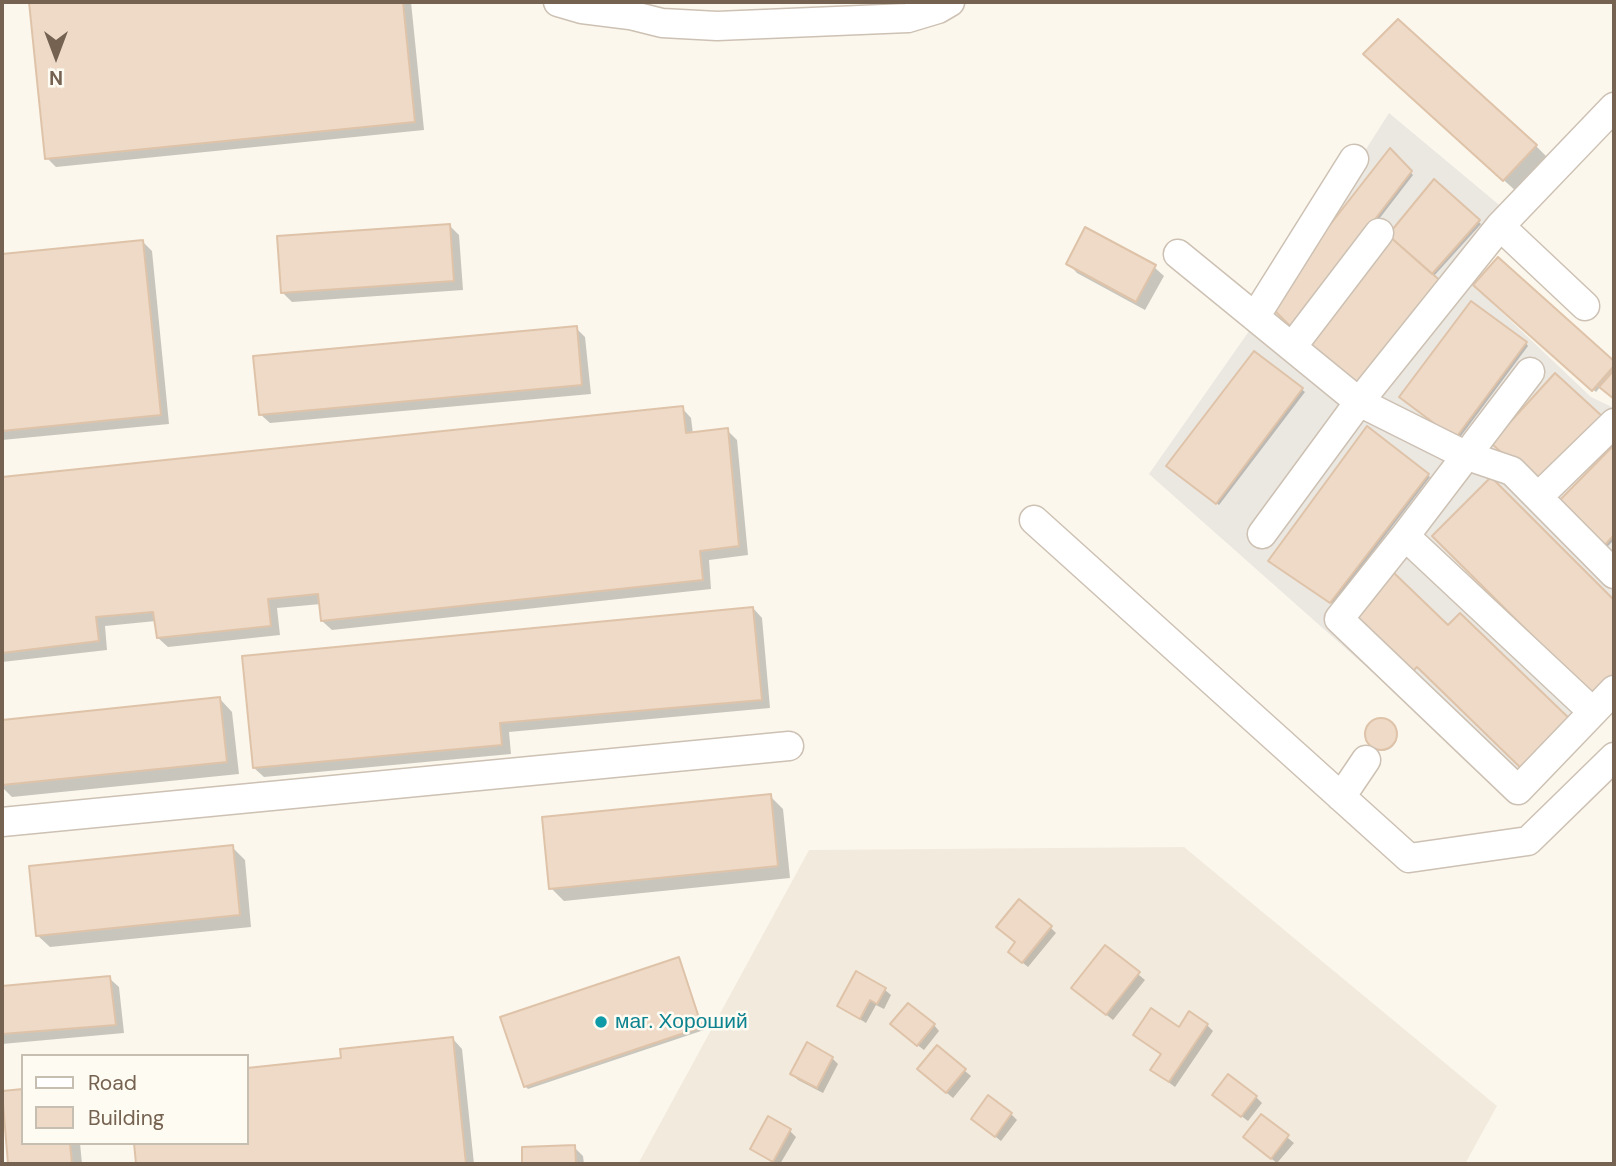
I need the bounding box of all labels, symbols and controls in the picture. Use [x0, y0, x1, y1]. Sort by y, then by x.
north arrow [21, 21, 91, 91]
text: N [49, 65, 63, 90]
place label: маг. Хороший [615, 1009, 748, 1035]
marker: маг. Хороший [593, 1014, 609, 1030]
legend [21, 1054, 248, 1145]
text: Road [88, 1069, 137, 1097]
text: Building [88, 1104, 164, 1132]

